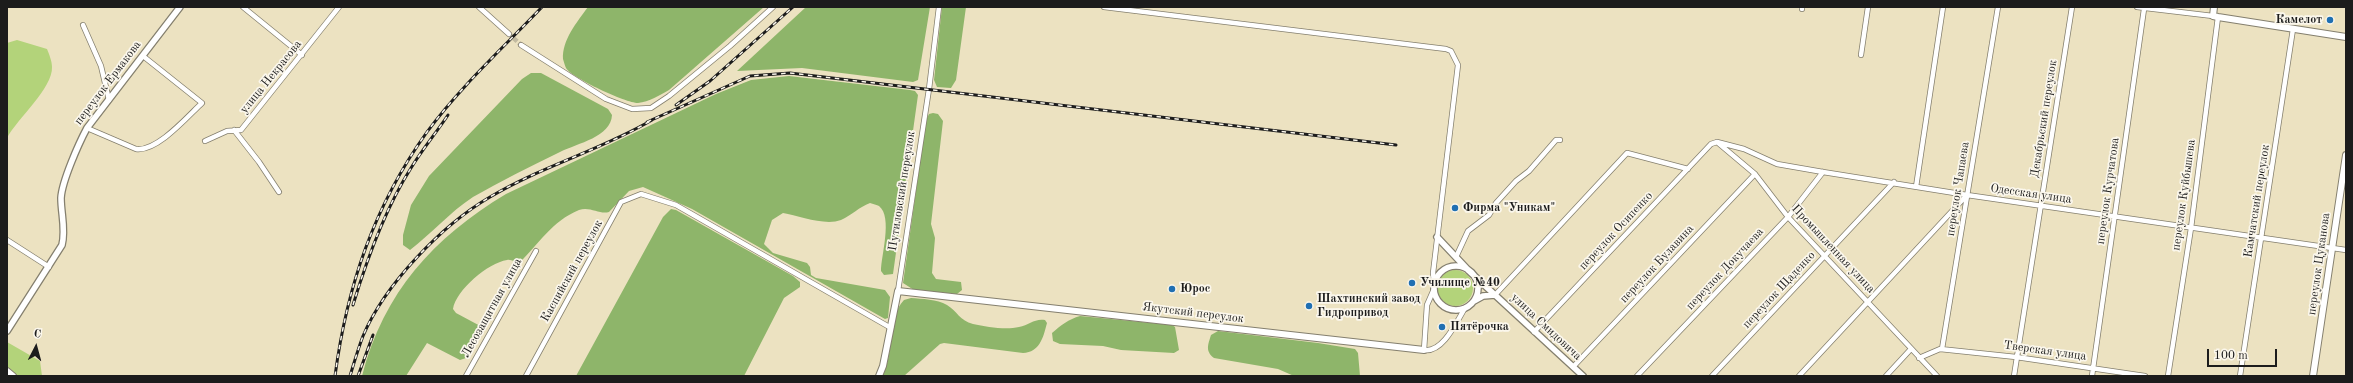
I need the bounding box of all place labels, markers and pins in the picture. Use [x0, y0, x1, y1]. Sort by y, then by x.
place label: Камелот [2276, 13, 2322, 27]
marker: Камелот [2325, 15, 2335, 25]
place label: Фирма "Уникам" [1463, 201, 1555, 215]
marker: Фирма "Уникам" [1450, 203, 1460, 213]
place label: Училище №40 [1420, 276, 1500, 290]
marker: Училище №40 [1407, 278, 1417, 288]
place label: Юрос [1180, 282, 1210, 296]
marker: Юрос [1167, 284, 1177, 294]
place label: Шахтинский завод Гидропривод [1317, 292, 1420, 320]
marker: Шахтинский завод Гидропривод [1304, 301, 1314, 311]
place label: Пятёрочка [1450, 320, 1509, 334]
marker: Пятёрочка [1437, 322, 1447, 332]

